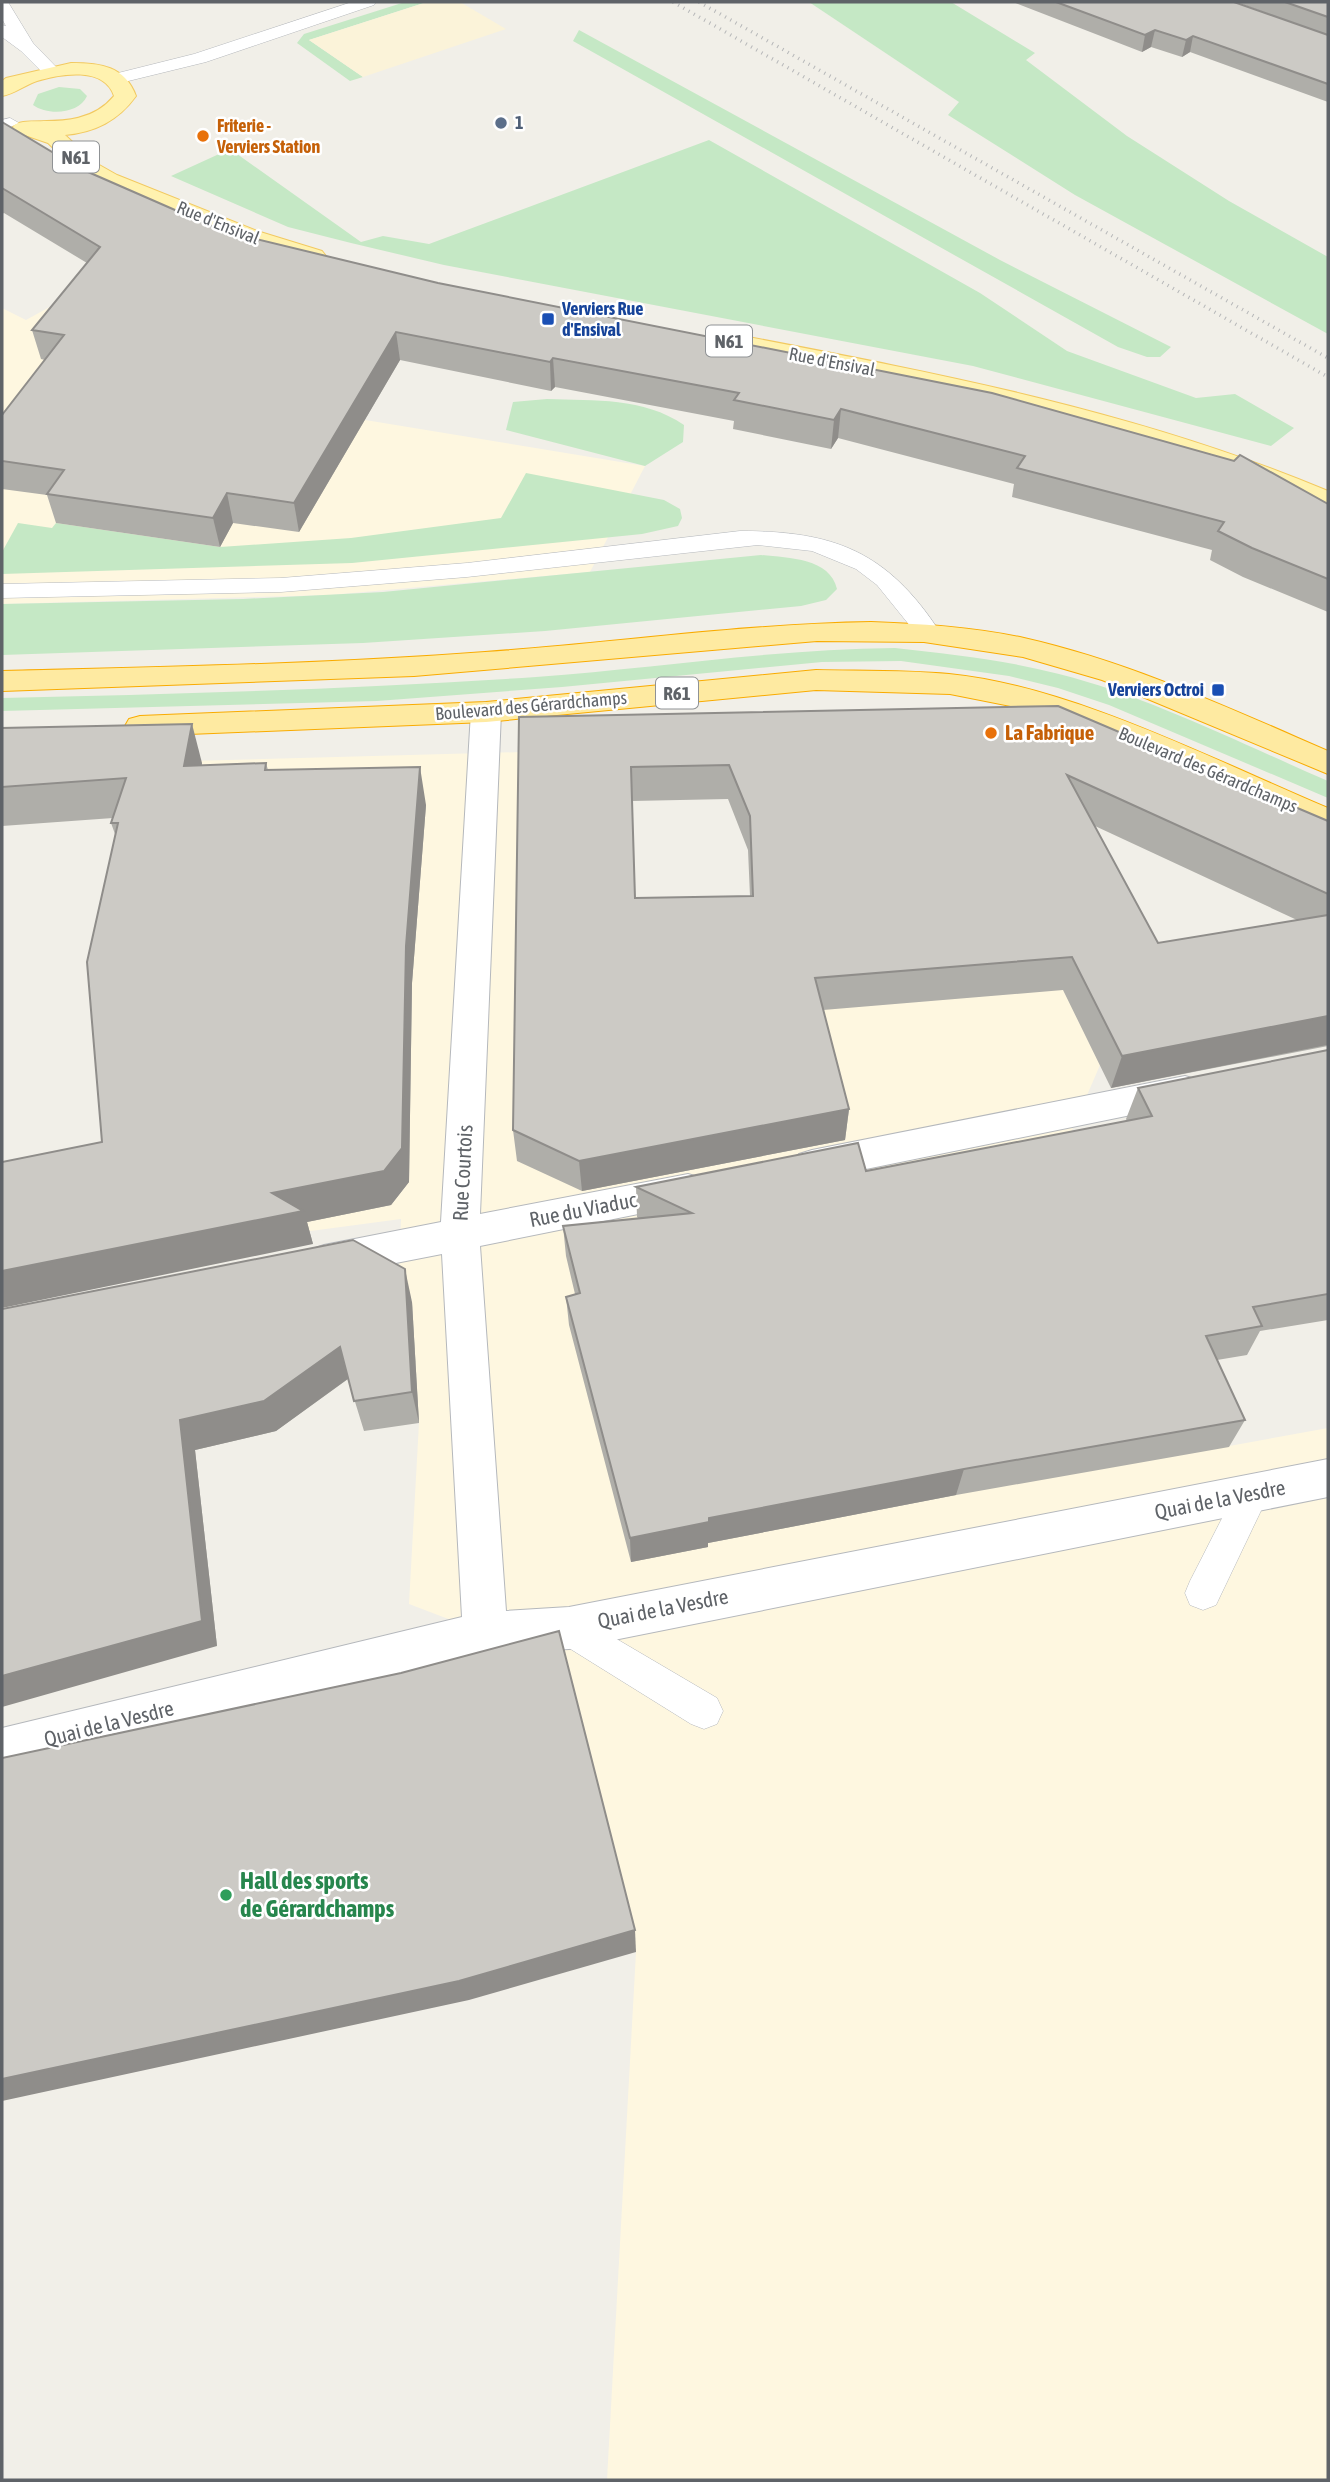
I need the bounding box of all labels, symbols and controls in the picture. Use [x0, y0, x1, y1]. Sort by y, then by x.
place label: 1 [515, 112, 523, 133]
place label: Friterie - Verviers Station [216, 115, 321, 157]
marker: 1 [493, 115, 509, 131]
marker: Friterie - Verviers Station [195, 128, 211, 144]
road number: N61 [53, 141, 99, 172]
street label: Rue d'Ensival [174, 196, 263, 249]
place label: Verviers Rue d'Ensival [561, 298, 644, 340]
marker: Verviers Rue d'Ensival [540, 311, 556, 327]
road number: N61 [706, 326, 752, 356]
street label: Rue d'Ensival [787, 343, 877, 380]
road number: R61 [656, 678, 698, 708]
place label: Verviers Octroi [1107, 679, 1204, 700]
marker: Verviers Octroi [1210, 682, 1226, 698]
street label: Boulevard des Gérardchamps [434, 687, 628, 724]
place label: La Fabrique [1005, 720, 1094, 744]
street label: Boulevard des Gérardchamps [1116, 722, 1301, 817]
marker: La Fabrique [983, 725, 999, 741]
street label: Rue Courtois [447, 1124, 477, 1222]
street label: Rue du Viaduc [527, 1187, 639, 1231]
street label: Quai de la Vesdre [1152, 1475, 1287, 1523]
street label: Quai de la Vesdre [595, 1584, 730, 1632]
street label: Quai de la Vesdre [41, 1695, 176, 1751]
place label: Hall des sports de Gérardchamps [240, 1867, 395, 1922]
marker: Hall des sports de Gérardchamps [218, 1887, 234, 1903]

